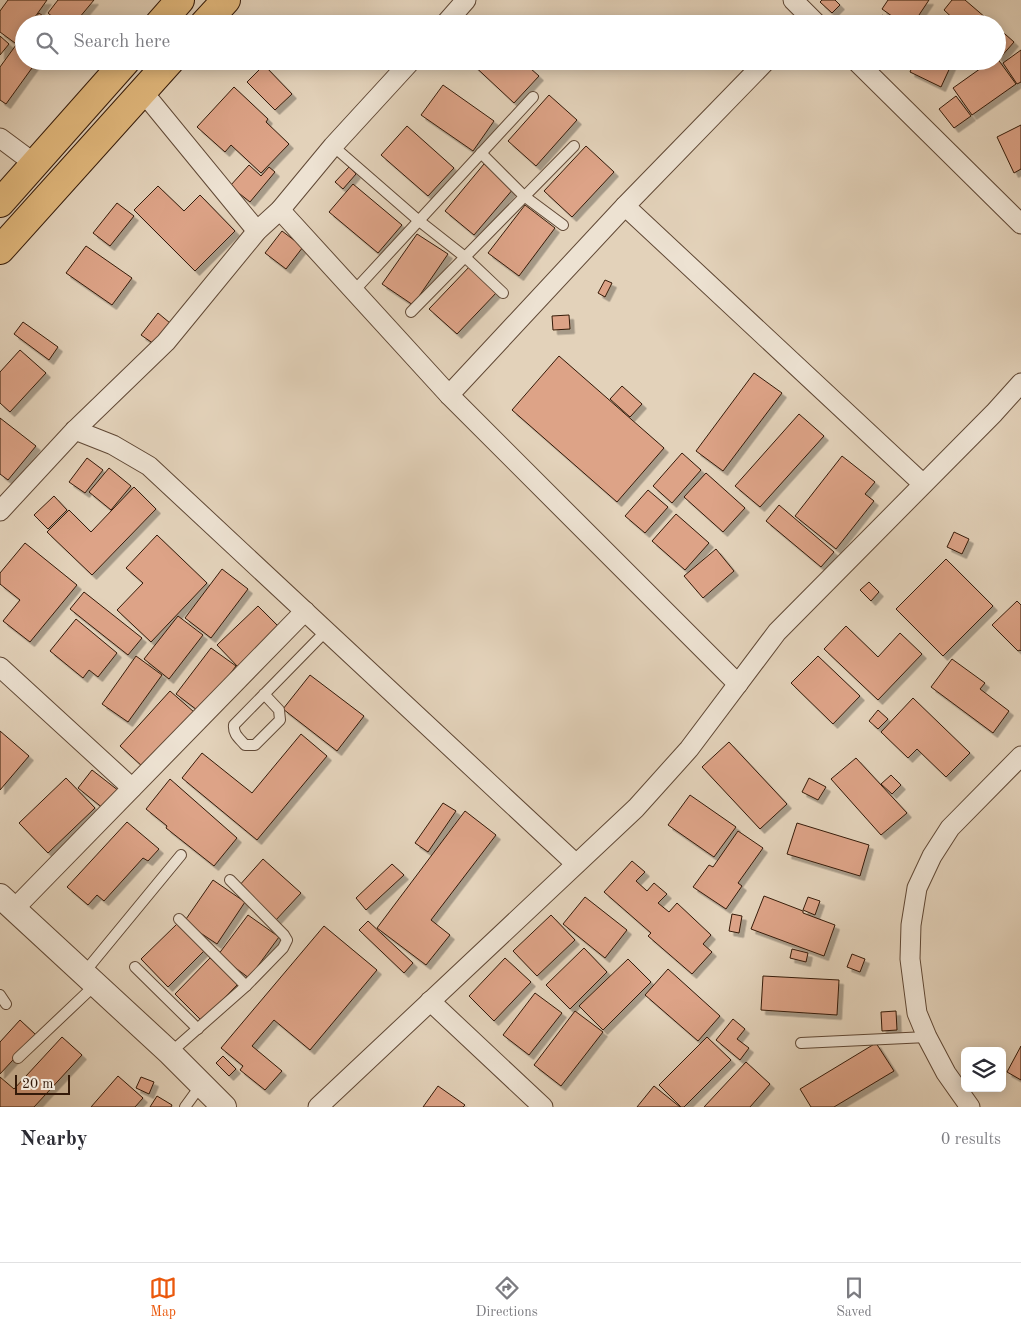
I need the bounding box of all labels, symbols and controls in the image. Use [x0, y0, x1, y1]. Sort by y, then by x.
search box [15, 15, 1006, 70]
icon: search [33, 29, 61, 57]
text: Search here [73, 33, 170, 52]
map controls [961, 1047, 1006, 1092]
button: layers [961, 1047, 1006, 1092]
scale bar [15, 1072, 70, 1095]
text: 20 m [22, 1077, 53, 1091]
text: Nearby [20, 1129, 88, 1150]
text: 0 results [941, 1132, 1001, 1148]
tab: Map [149, 1274, 177, 1321]
tab: Directions [476, 1274, 538, 1321]
tab: Saved [836, 1274, 872, 1321]

